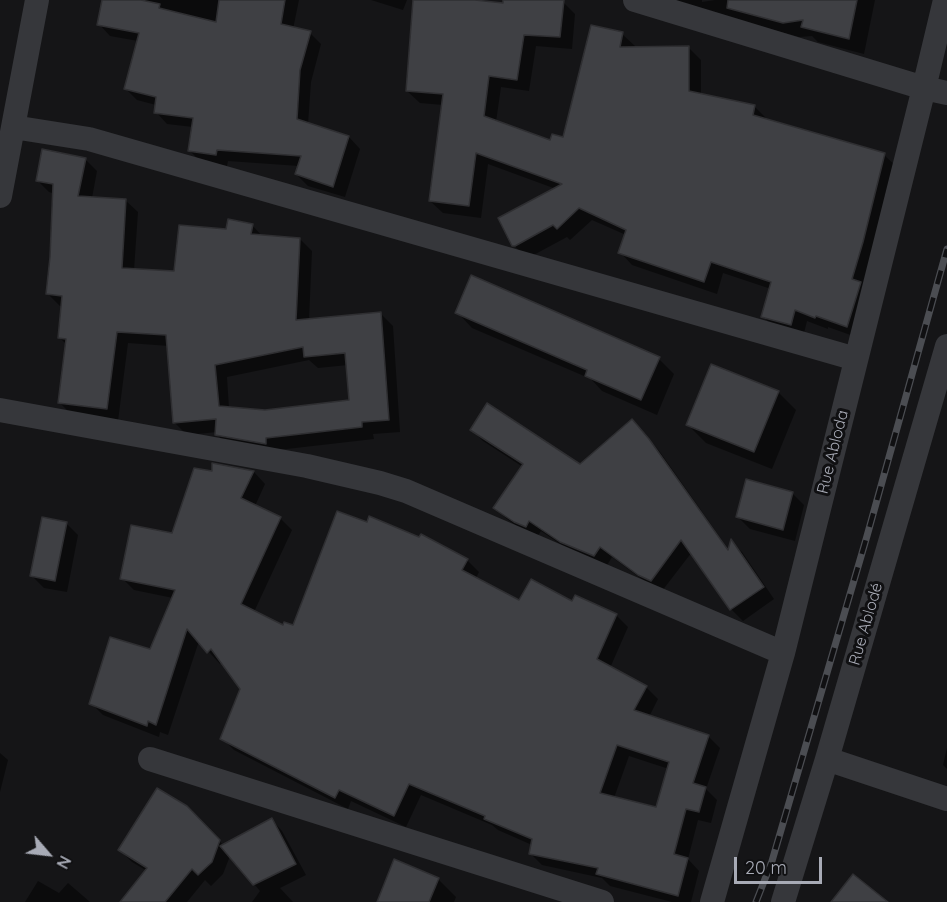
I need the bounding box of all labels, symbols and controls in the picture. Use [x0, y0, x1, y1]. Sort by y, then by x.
street label: Rue Abloda [813, 408, 853, 496]
street label: Rue Ablodé [845, 580, 887, 668]
north arrow [18, 824, 78, 884]
scale bar [737, 845, 826, 883]
text: N [52, 853, 75, 872]
text: 20 m [745, 856, 787, 879]

